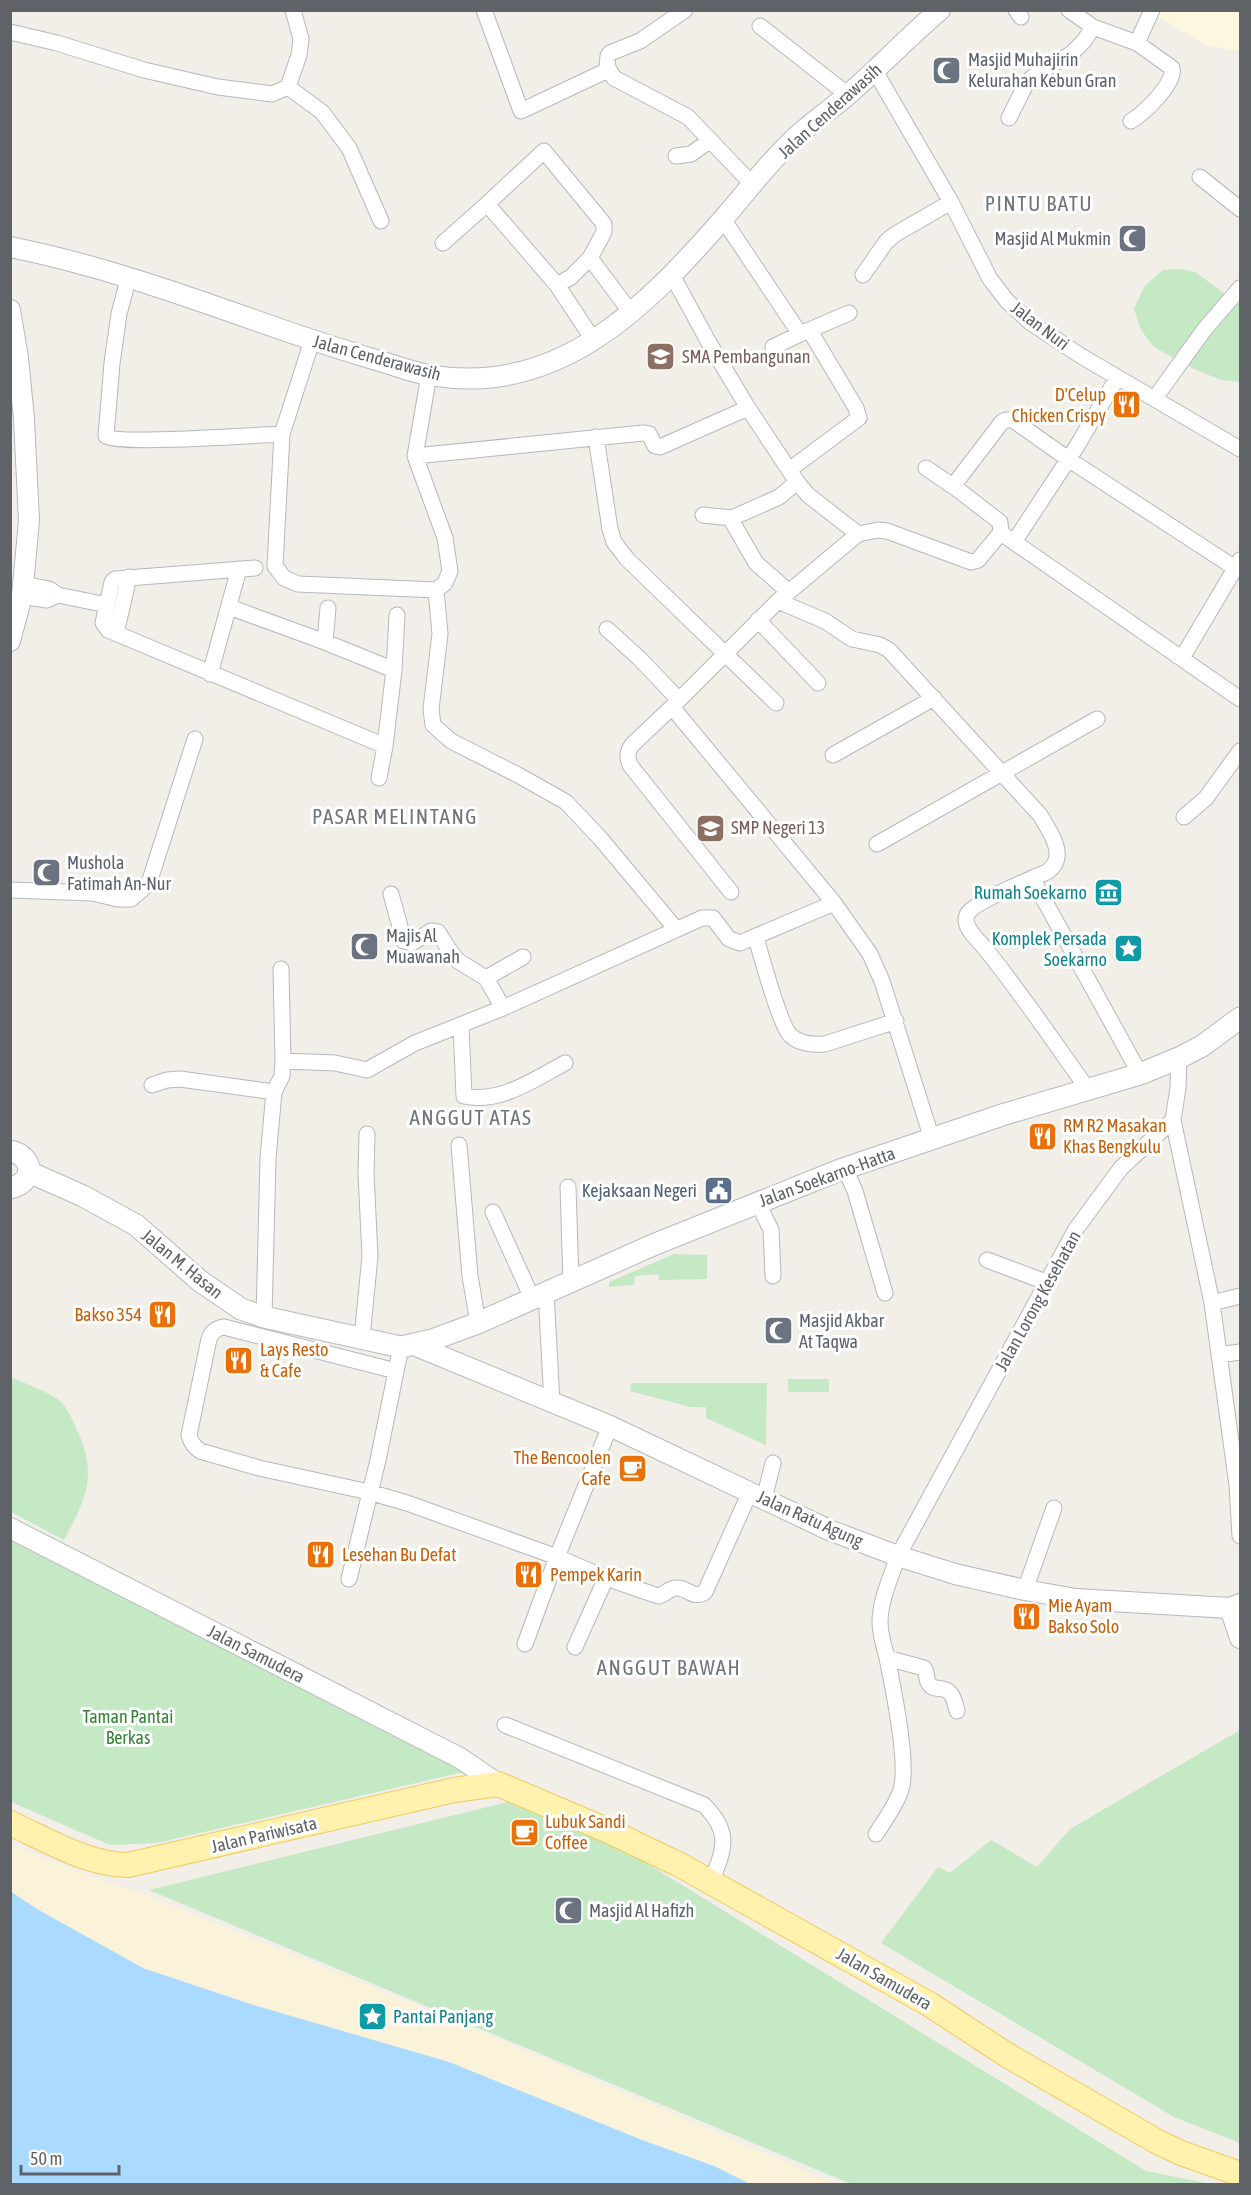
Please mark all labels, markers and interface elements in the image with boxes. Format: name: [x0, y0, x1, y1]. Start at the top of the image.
place label: Masjid Muhajirin Kelurahan Kebun Gran: [968, 49, 1116, 91]
mosque icon: Masjid Muhajirin Kelurahan Kebun Gran: [931, 54, 963, 86]
street label: Jalan Cenderawasih: [774, 59, 886, 162]
district label: PINTU BATU: [985, 191, 1093, 215]
mosque icon: Masjid Al Mukmin: [1116, 223, 1148, 255]
place label: Masjid Al Mukmin: [994, 228, 1111, 249]
street label: Jalan Nuri: [1007, 297, 1073, 354]
street label: Jalan Cenderawasih: [311, 330, 443, 385]
school or university icon: SMA Pembangunan: [645, 341, 677, 373]
place label: SMA Pembangunan: [682, 346, 811, 367]
place label: D'Celup Chicken Crispy: [1012, 384, 1106, 426]
restaurant icon: D'Celup Chicken Crispy: [1111, 389, 1143, 421]
district label: PASAR MELINTANG: [312, 804, 478, 828]
school or university icon: SMP Negeri 13: [694, 812, 726, 844]
place label: SMP Negeri 13: [731, 817, 825, 838]
place label: Mushola Fatimah An-Nur: [67, 852, 171, 894]
mosque icon: Mushola Fatimah An-Nur: [30, 857, 62, 889]
museum icon: Rumah Soekarno: [1092, 877, 1124, 909]
place label: Rumah Soekarno: [974, 882, 1087, 903]
place label: Majis Al Muawanah: [386, 925, 460, 967]
place label: Komplek Persada Soekarno: [992, 928, 1107, 970]
mosque icon: Majis Al Muawanah: [349, 930, 381, 962]
place icon: Komplek Persada Soekarno: [1112, 933, 1144, 965]
district label: ANGGUT ATAS: [410, 1105, 532, 1129]
place label: RM R2 Masakan Khas Bengkulu: [1063, 1115, 1167, 1157]
restaurant icon: RM R2 Masakan Khas Bengkulu: [1026, 1120, 1058, 1152]
street label: Jalan Soekarno-Hatta: [756, 1142, 898, 1211]
public building icon: Kejaksaan Negeri: [702, 1175, 734, 1207]
place label: Kejaksaan Negeri: [582, 1180, 697, 1201]
street label: Jalan M. Hasan: [137, 1224, 227, 1303]
street label: Jalan Lorong Kesehatan: [990, 1227, 1085, 1375]
restaurant icon: Bakso 354: [147, 1299, 179, 1331]
place label: Bakso 354: [75, 1304, 142, 1325]
place label: Masjid Akbar At Taqwa: [799, 1310, 885, 1352]
mosque icon: Masjid Akbar At Taqwa: [762, 1315, 794, 1347]
place label: Lays Resto & Cafe: [260, 1339, 329, 1381]
restaurant icon: Lays Resto & Cafe: [223, 1344, 255, 1376]
place label: The Bencoolen Cafe: [514, 1447, 611, 1489]
cafe icon: The Bencoolen Cafe: [616, 1452, 648, 1484]
street label: Jalan Ratu Agung: [754, 1486, 867, 1551]
restaurant icon: Lesehan Bu Defat: [305, 1539, 337, 1571]
place label: Lesehan Bu Defat: [342, 1544, 456, 1565]
restaurant icon: Pempek Karin: [513, 1559, 545, 1591]
place label: Pempek Karin: [550, 1564, 642, 1585]
place label: Mie Ayam Bakso Solo: [1048, 1595, 1119, 1637]
restaurant icon: Mie Ayam Bakso Solo: [1011, 1600, 1043, 1632]
street label: Jalan Samudera: [204, 1620, 308, 1687]
district label: ANGGUT BAWAH: [597, 1655, 741, 1679]
park label: Taman Pantai Berkas: [83, 1706, 173, 1748]
place label: Lubuk Sandi Coffee: [545, 1811, 626, 1853]
street label: Jalan Pariwisata: [209, 1812, 319, 1857]
cafe icon: Lubuk Sandi Coffee: [508, 1816, 540, 1848]
mosque icon: Masjid Al Hafizh: [552, 1895, 584, 1927]
place label: Masjid Al Hafizh: [589, 1900, 694, 1921]
street label: Jalan Samudera: [833, 1943, 935, 2014]
place icon: Pantai Panjang: [356, 2001, 388, 2033]
place label: Pantai Panjang: [393, 2006, 494, 2027]
scale bar: [21, 2138, 118, 2176]
text: 50 m: [30, 2148, 62, 2169]

